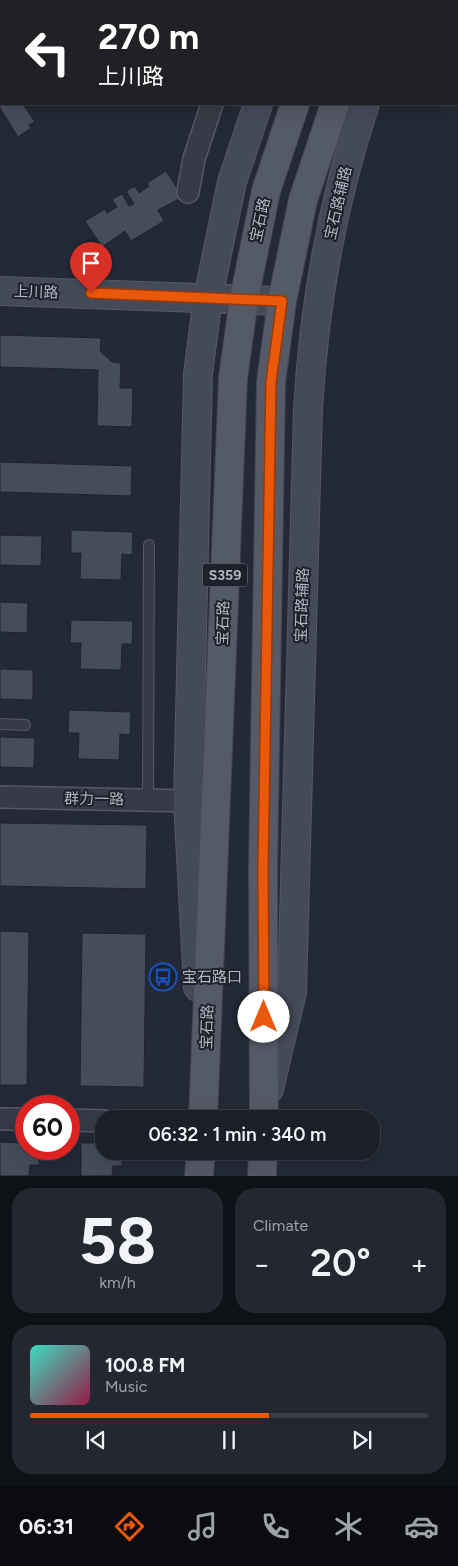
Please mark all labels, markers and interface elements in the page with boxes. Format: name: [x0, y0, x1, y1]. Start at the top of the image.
text: 270 m: [98, 16, 199, 58]
icon: left: [15, 20, 80, 85]
text: 上川路: [98, 63, 164, 90]
street label: 宝石路辅路: [321, 164, 355, 242]
street label: 宝石路: [247, 196, 273, 244]
pin: [70, 242, 112, 293]
icon: arrive: [77, 249, 105, 277]
street label: 上川路: [13, 282, 59, 302]
road number: S359: [202, 564, 248, 586]
street label: 宝石路辅路: [292, 567, 312, 643]
street label: 宝石路: [213, 600, 233, 646]
street label: 群力一路: [64, 789, 124, 809]
bus stop icon: 宝石路口: [148, 962, 178, 992]
place label: 宝石路口: [182, 968, 242, 986]
position arrow: [237, 990, 289, 1042]
street label: 宝石路: [197, 1004, 217, 1050]
speed limit sign: 60: [15, 1095, 80, 1160]
text: 06:32 · 1 min · 340 m: [148, 1123, 327, 1146]
text: 58: [79, 1201, 156, 1279]
text: Climate: [253, 1216, 308, 1235]
text: 20°: [310, 1240, 371, 1286]
text: −: [253, 1247, 270, 1281]
text: +: [411, 1247, 428, 1281]
text: km/h: [99, 1273, 136, 1292]
text: 100.8 FM: [105, 1354, 185, 1377]
text: Music: [105, 1377, 147, 1396]
icon: previous: [82, 1426, 110, 1454]
icon: pause: [215, 1426, 243, 1454]
icon: next: [348, 1426, 376, 1454]
icon: directions: [112, 1509, 147, 1544]
icon: music: [185, 1509, 220, 1544]
icon: phone: [258, 1509, 293, 1544]
icon: climate: [331, 1509, 366, 1544]
icon: car: [404, 1509, 439, 1544]
text: 06:31: [19, 1513, 74, 1540]

